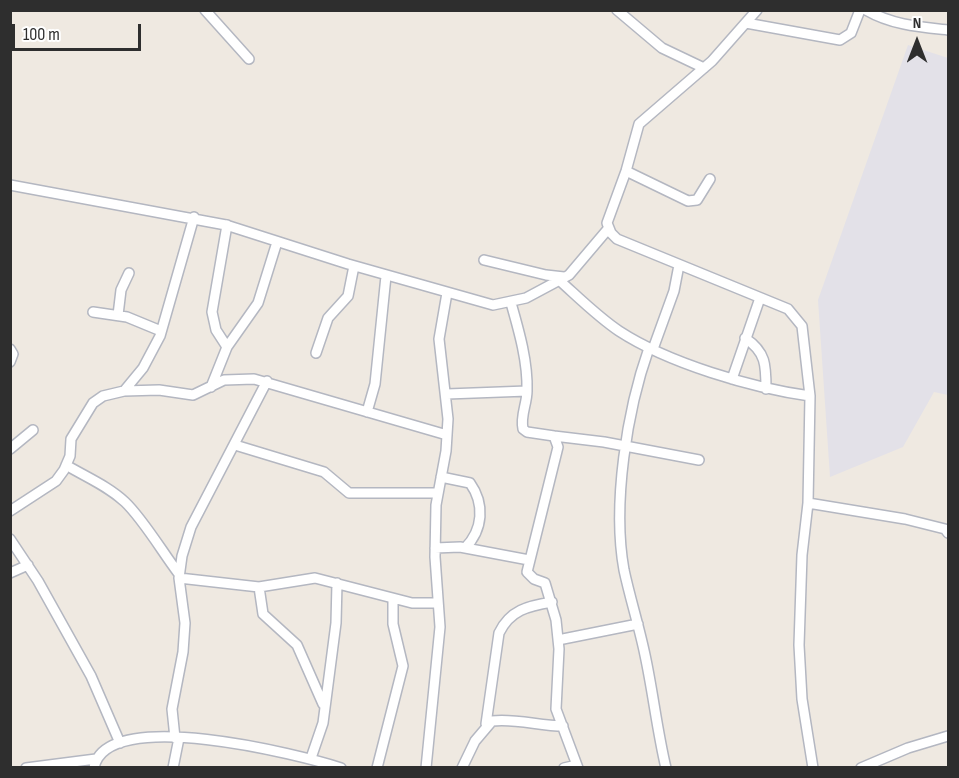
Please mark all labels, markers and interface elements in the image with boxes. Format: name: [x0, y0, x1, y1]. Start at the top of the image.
scale bar: [15, 12, 144, 50]
north arrow: [887, 12, 947, 72]
text: N: [913, 14, 921, 33]
text: 100 m: [23, 24, 60, 45]

